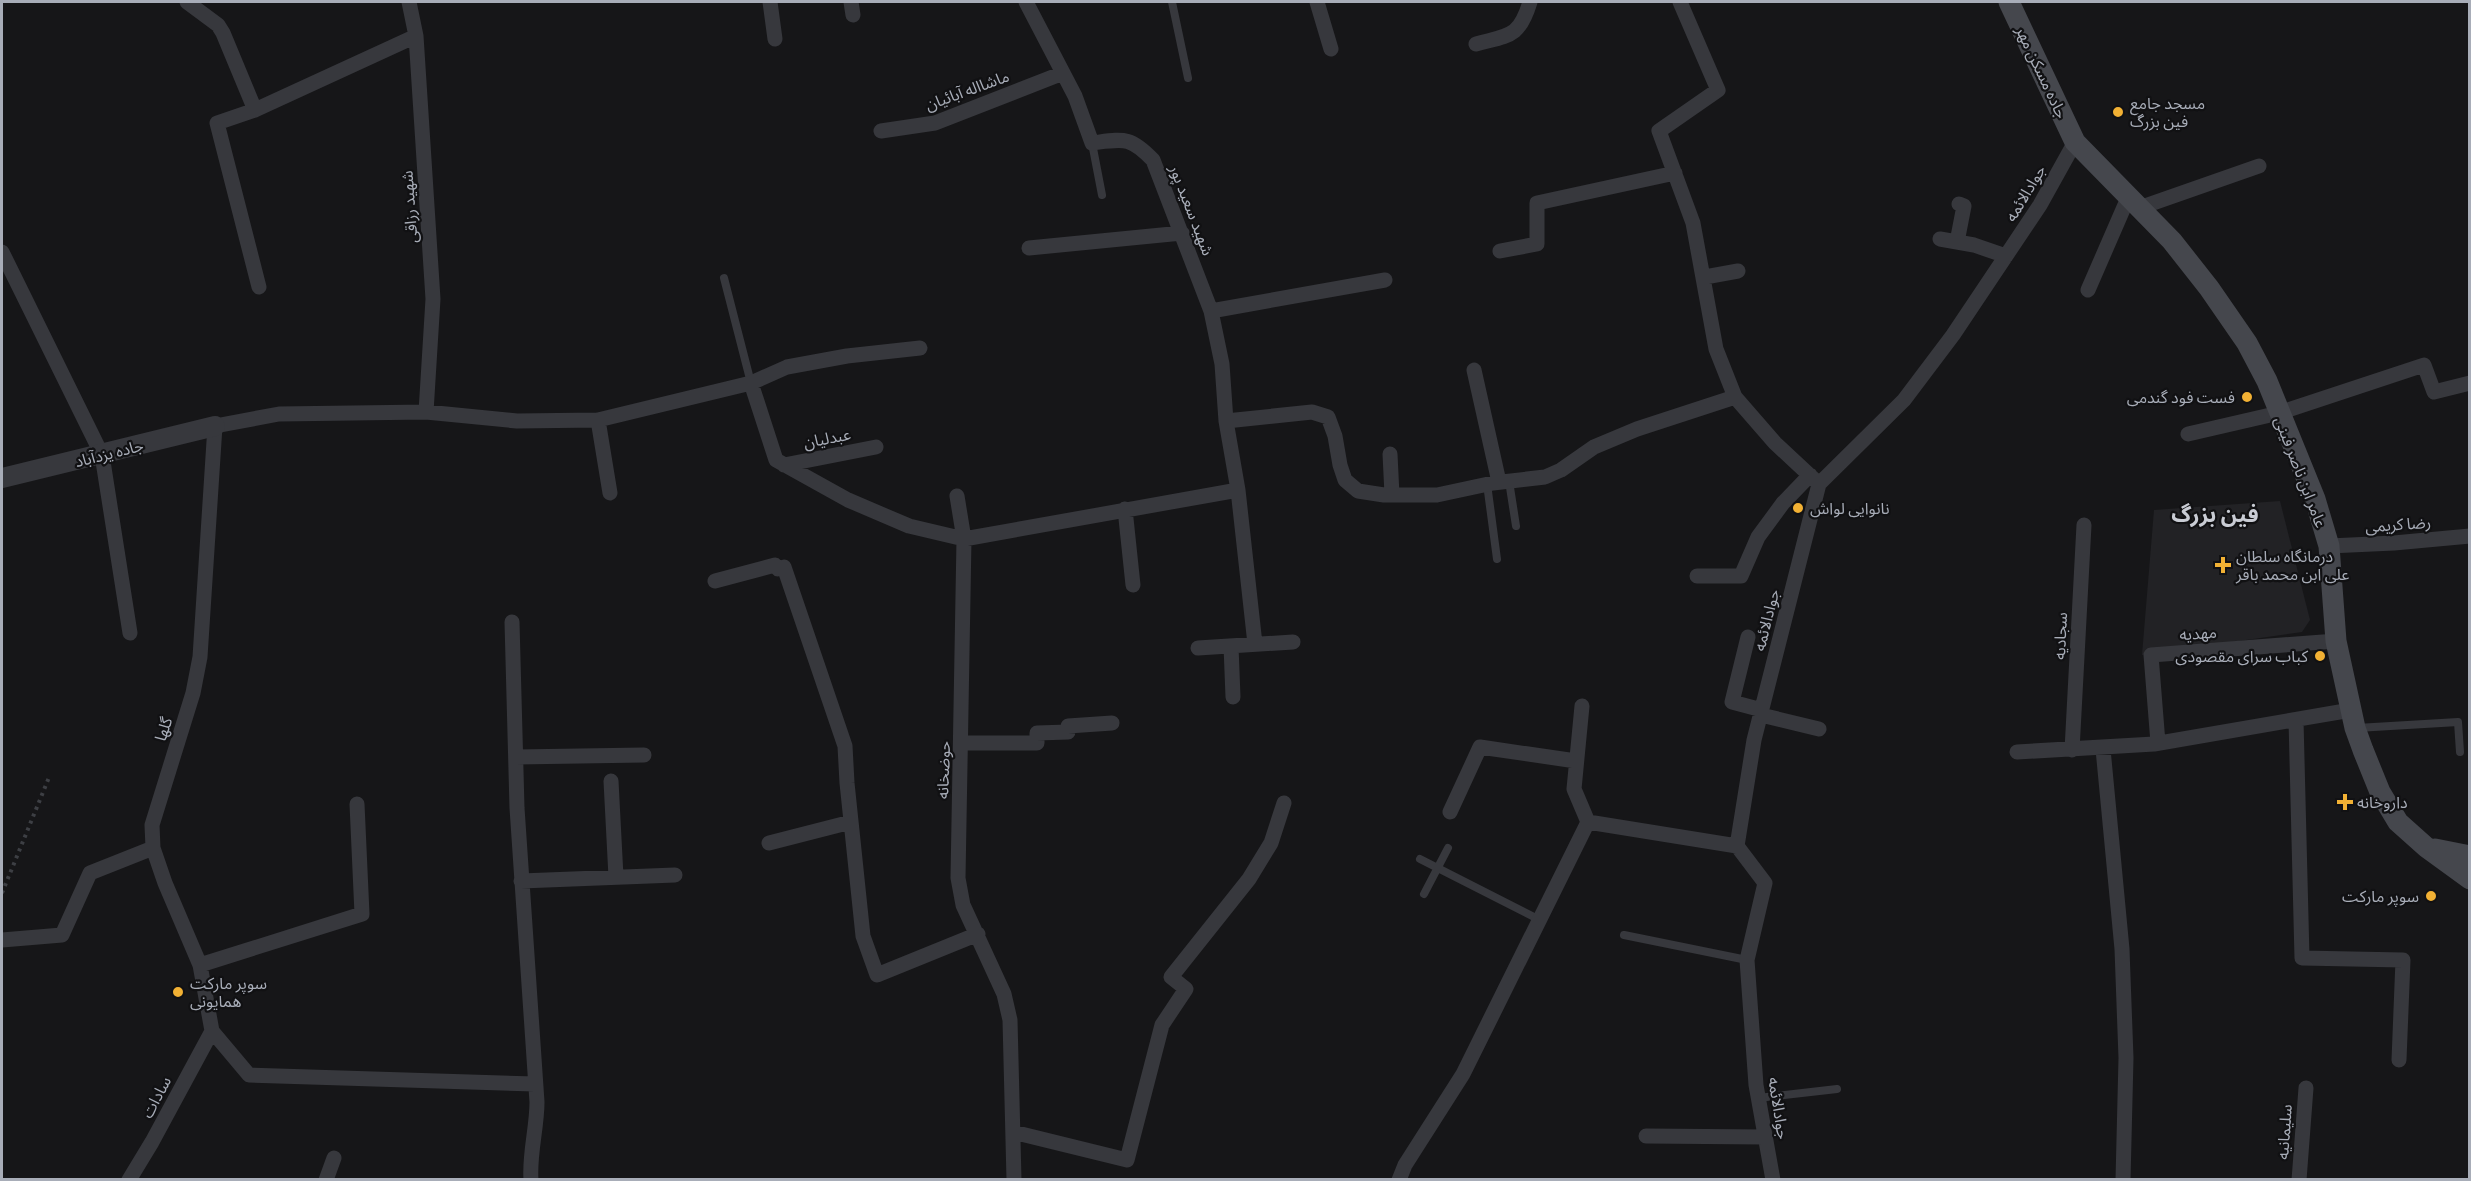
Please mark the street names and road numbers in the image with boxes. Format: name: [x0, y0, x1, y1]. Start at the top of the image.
street label: جاده مسکن مهر: [2011, 22, 2072, 121]
street label: ماشااله آبائیان: [922, 66, 1012, 114]
street label: شهید سعید پور: [1164, 161, 1218, 259]
street label: جوادالائمه: [2000, 161, 2050, 225]
street label: شهید رزاقی: [396, 170, 422, 244]
street label: عامر ابن ناصر فینی: [2271, 414, 2331, 530]
street label: عبدلیان: [802, 424, 852, 452]
street label: جاده یزدآباد: [73, 435, 145, 471]
street label: رضا کریمی: [2364, 512, 2432, 536]
street label: جوادالائمه: [1749, 587, 1783, 653]
street label: سجادیه: [2049, 612, 2071, 660]
street label: مهدیه: [2179, 622, 2217, 644]
street label: گلها: [150, 714, 176, 744]
street label: حوضخانه: [932, 740, 954, 800]
street label: سادات: [137, 1073, 175, 1121]
street label: جوادالائمه: [1764, 1075, 1794, 1141]
street label: سلیمانیه: [2272, 1104, 2296, 1160]

